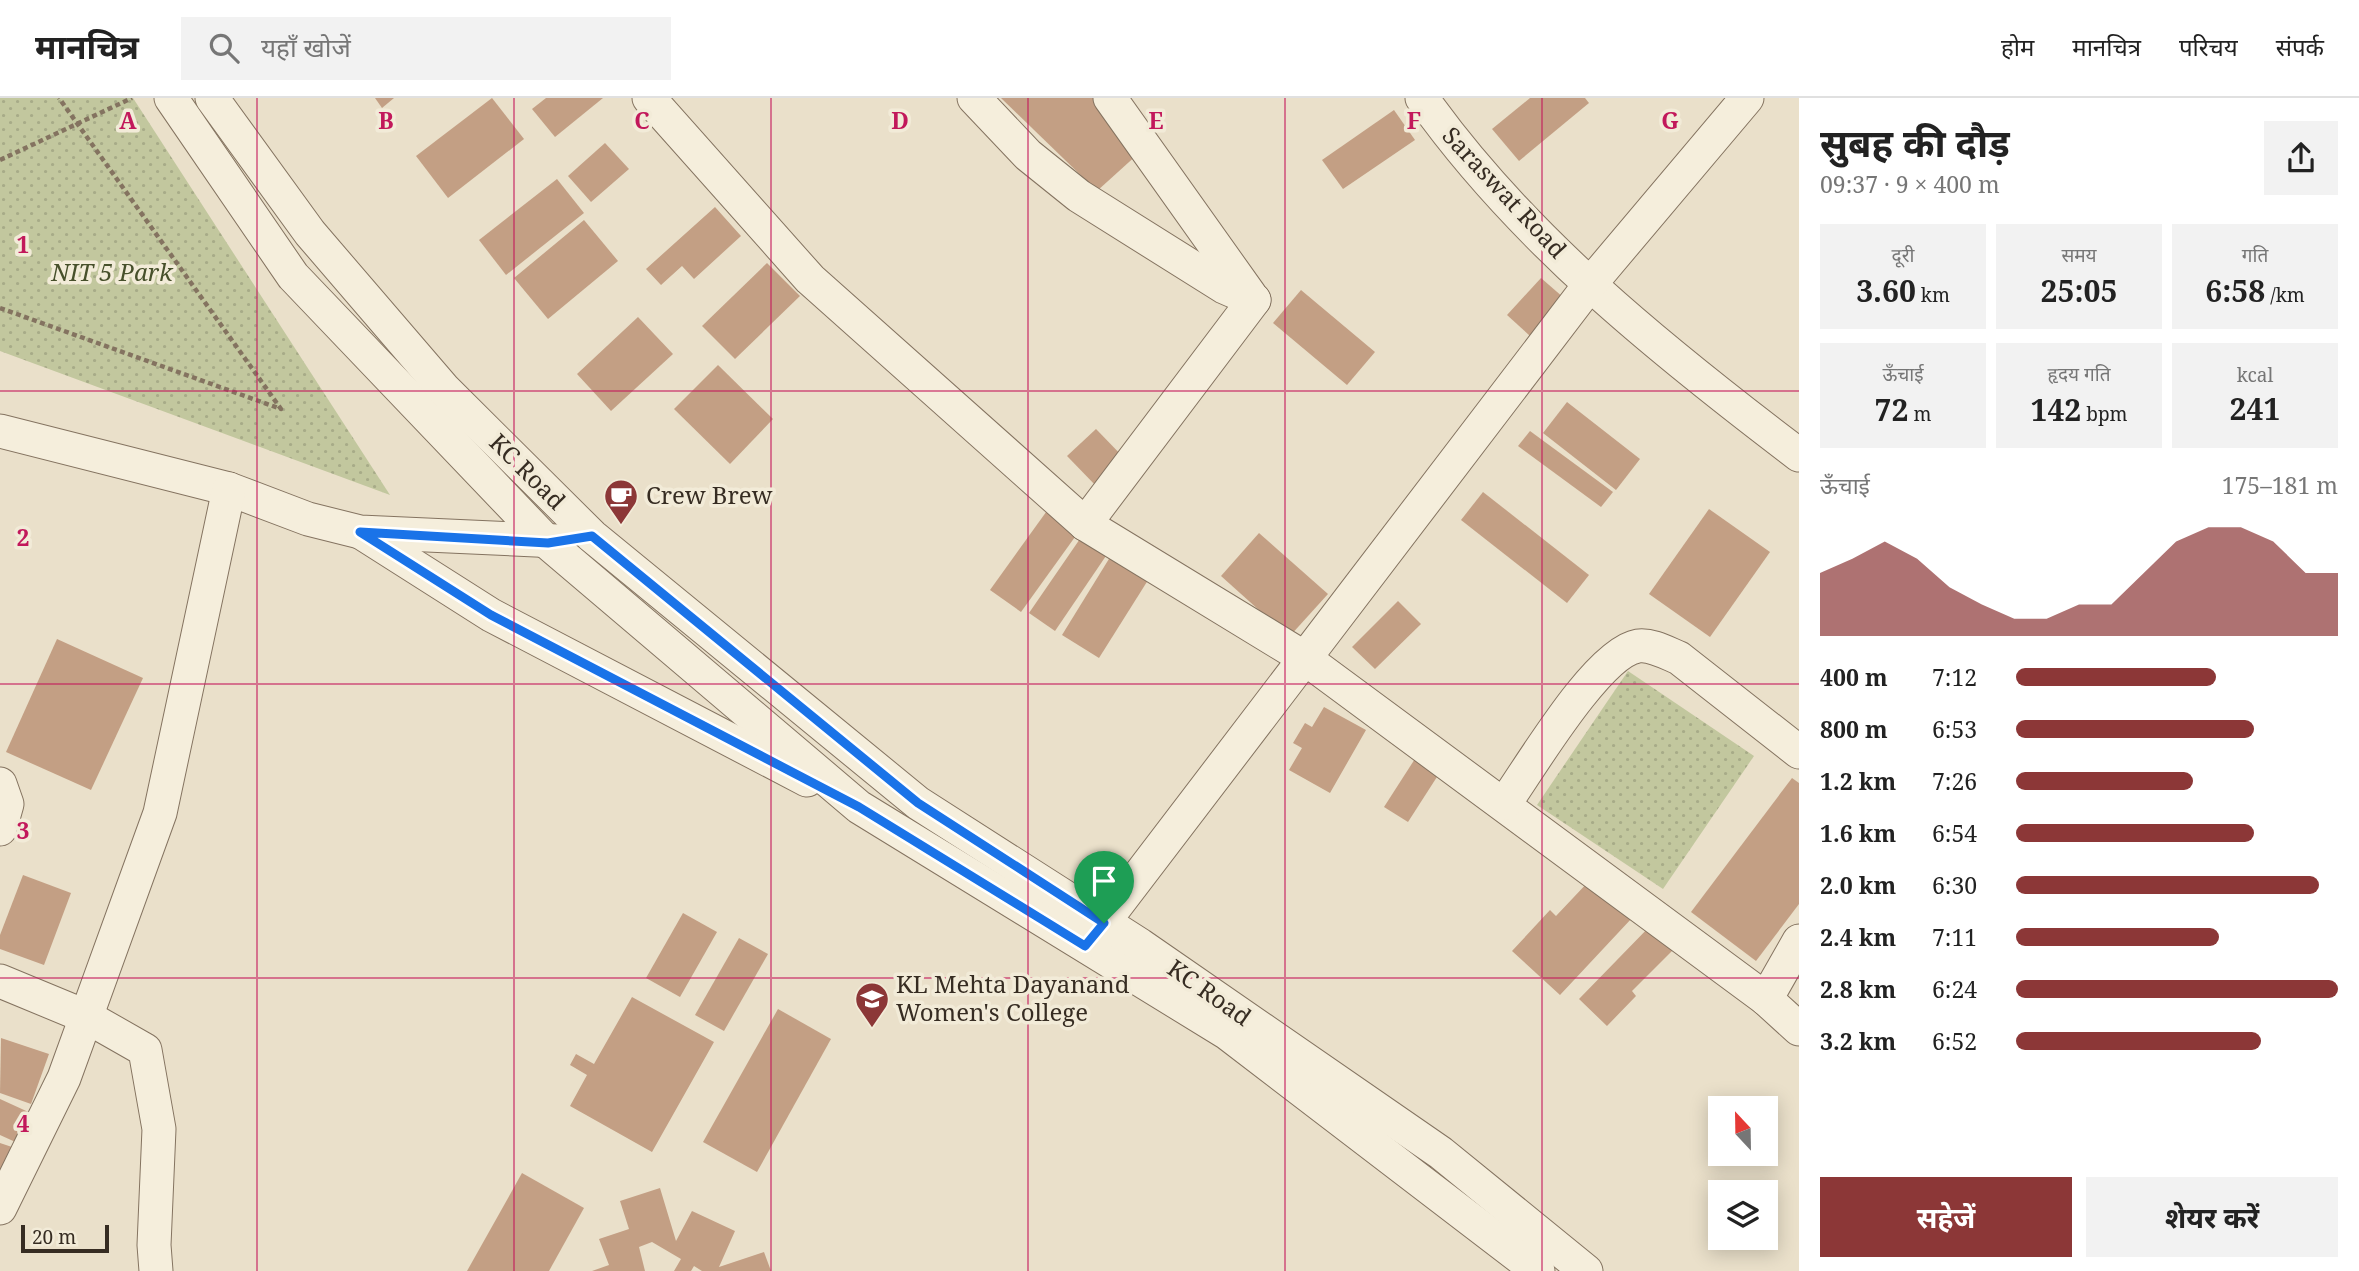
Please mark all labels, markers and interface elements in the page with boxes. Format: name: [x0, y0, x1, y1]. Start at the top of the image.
search box: [181, 17, 671, 80]
text: मानचित्र: [35, 24, 139, 69]
icon: search: [205, 29, 243, 67]
text: यहाँ खोजें: [261, 29, 351, 65]
text: होम: [2001, 30, 2034, 63]
text: मानचित्र: [2072, 30, 2141, 63]
text: परिचय: [2179, 30, 2238, 63]
text: संपर्क: [2276, 30, 2324, 63]
text: A: [119, 104, 137, 136]
text: B: [378, 104, 394, 136]
text: C: [634, 104, 650, 136]
text: D: [891, 104, 909, 136]
text: E: [1148, 104, 1164, 136]
text: F: [1407, 104, 1421, 136]
text: G: [1661, 104, 1679, 136]
text: सुबह की दौड़: [1820, 116, 2010, 168]
street label: Saraswat Road: [1436, 119, 1575, 265]
button: share: [2264, 121, 2338, 195]
text: 09:37 · 9 × 400 m: [1820, 168, 2000, 200]
text: 1: [17, 228, 30, 260]
text: दूरी: [1892, 242, 1914, 268]
text: समय: [2061, 242, 2097, 268]
text: गति: [2242, 242, 2268, 268]
park label: NIT 5 Park: [50, 255, 174, 288]
text: 3.60: [1856, 270, 1916, 311]
text: 25:05: [2041, 270, 2117, 311]
text: 6:58: [2205, 270, 2265, 311]
text: km: [1916, 282, 1950, 308]
text: /km: [2265, 282, 2305, 308]
text: ऊँचाई: [1882, 361, 1924, 387]
text: हृदय गति: [2048, 361, 2110, 387]
text: kcal: [2237, 362, 2273, 388]
text: 241: [2230, 388, 2280, 429]
text: 72: [1875, 389, 1909, 430]
text: 142: [2030, 389, 2081, 430]
text: m: [1909, 401, 1931, 427]
text: bpm: [2081, 401, 2128, 427]
street label: KC Road: [483, 426, 574, 516]
text: ऊँचाई: [1820, 469, 1870, 501]
text: 175–181 m: [2222, 469, 2338, 501]
cafe icon: Crew Brew: [602, 477, 640, 526]
place label: Crew Brew: [646, 478, 773, 511]
text: 2: [17, 521, 30, 553]
text: 400 m: [1820, 661, 1888, 693]
text: 7:12: [1932, 661, 1977, 693]
text: 800 m: [1820, 713, 1888, 745]
text: 6:53: [1932, 713, 1977, 745]
text: 1.2 km: [1820, 765, 1896, 797]
text: 7:26: [1932, 765, 1977, 797]
text: 3: [17, 814, 30, 846]
text: 1.6 km: [1820, 817, 1896, 849]
text: 6:54: [1932, 817, 1977, 849]
pin: [1074, 851, 1134, 923]
icon: arrive: [1085, 862, 1123, 900]
text: 2.0 km: [1820, 869, 1896, 901]
text: 6:30: [1932, 869, 1977, 901]
text: 2.4 km: [1820, 921, 1896, 953]
text: 7:11: [1932, 921, 1977, 953]
street label: KC Road: [1161, 951, 1259, 1033]
place label: KL Mehta Dayanand Women's College: [896, 967, 1130, 1028]
text: 2.8 km: [1820, 973, 1896, 1005]
text: 6:24: [1932, 973, 1977, 1005]
school or university icon: KL Mehta Dayanand Women's College: [853, 980, 891, 1029]
text: 3.2 km: [1820, 1025, 1896, 1057]
text: 6:52: [1932, 1025, 1977, 1057]
north arrow: [1708, 1096, 1778, 1166]
map controls: [1708, 1096, 1778, 1250]
text: 4: [17, 1107, 30, 1139]
button: सहेजें: [1820, 1177, 2072, 1257]
button: शेयर करें: [2086, 1177, 2338, 1257]
button: layers: [1708, 1180, 1778, 1250]
scale bar: [21, 1222, 108, 1254]
text: 20 m: [32, 1224, 76, 1250]

